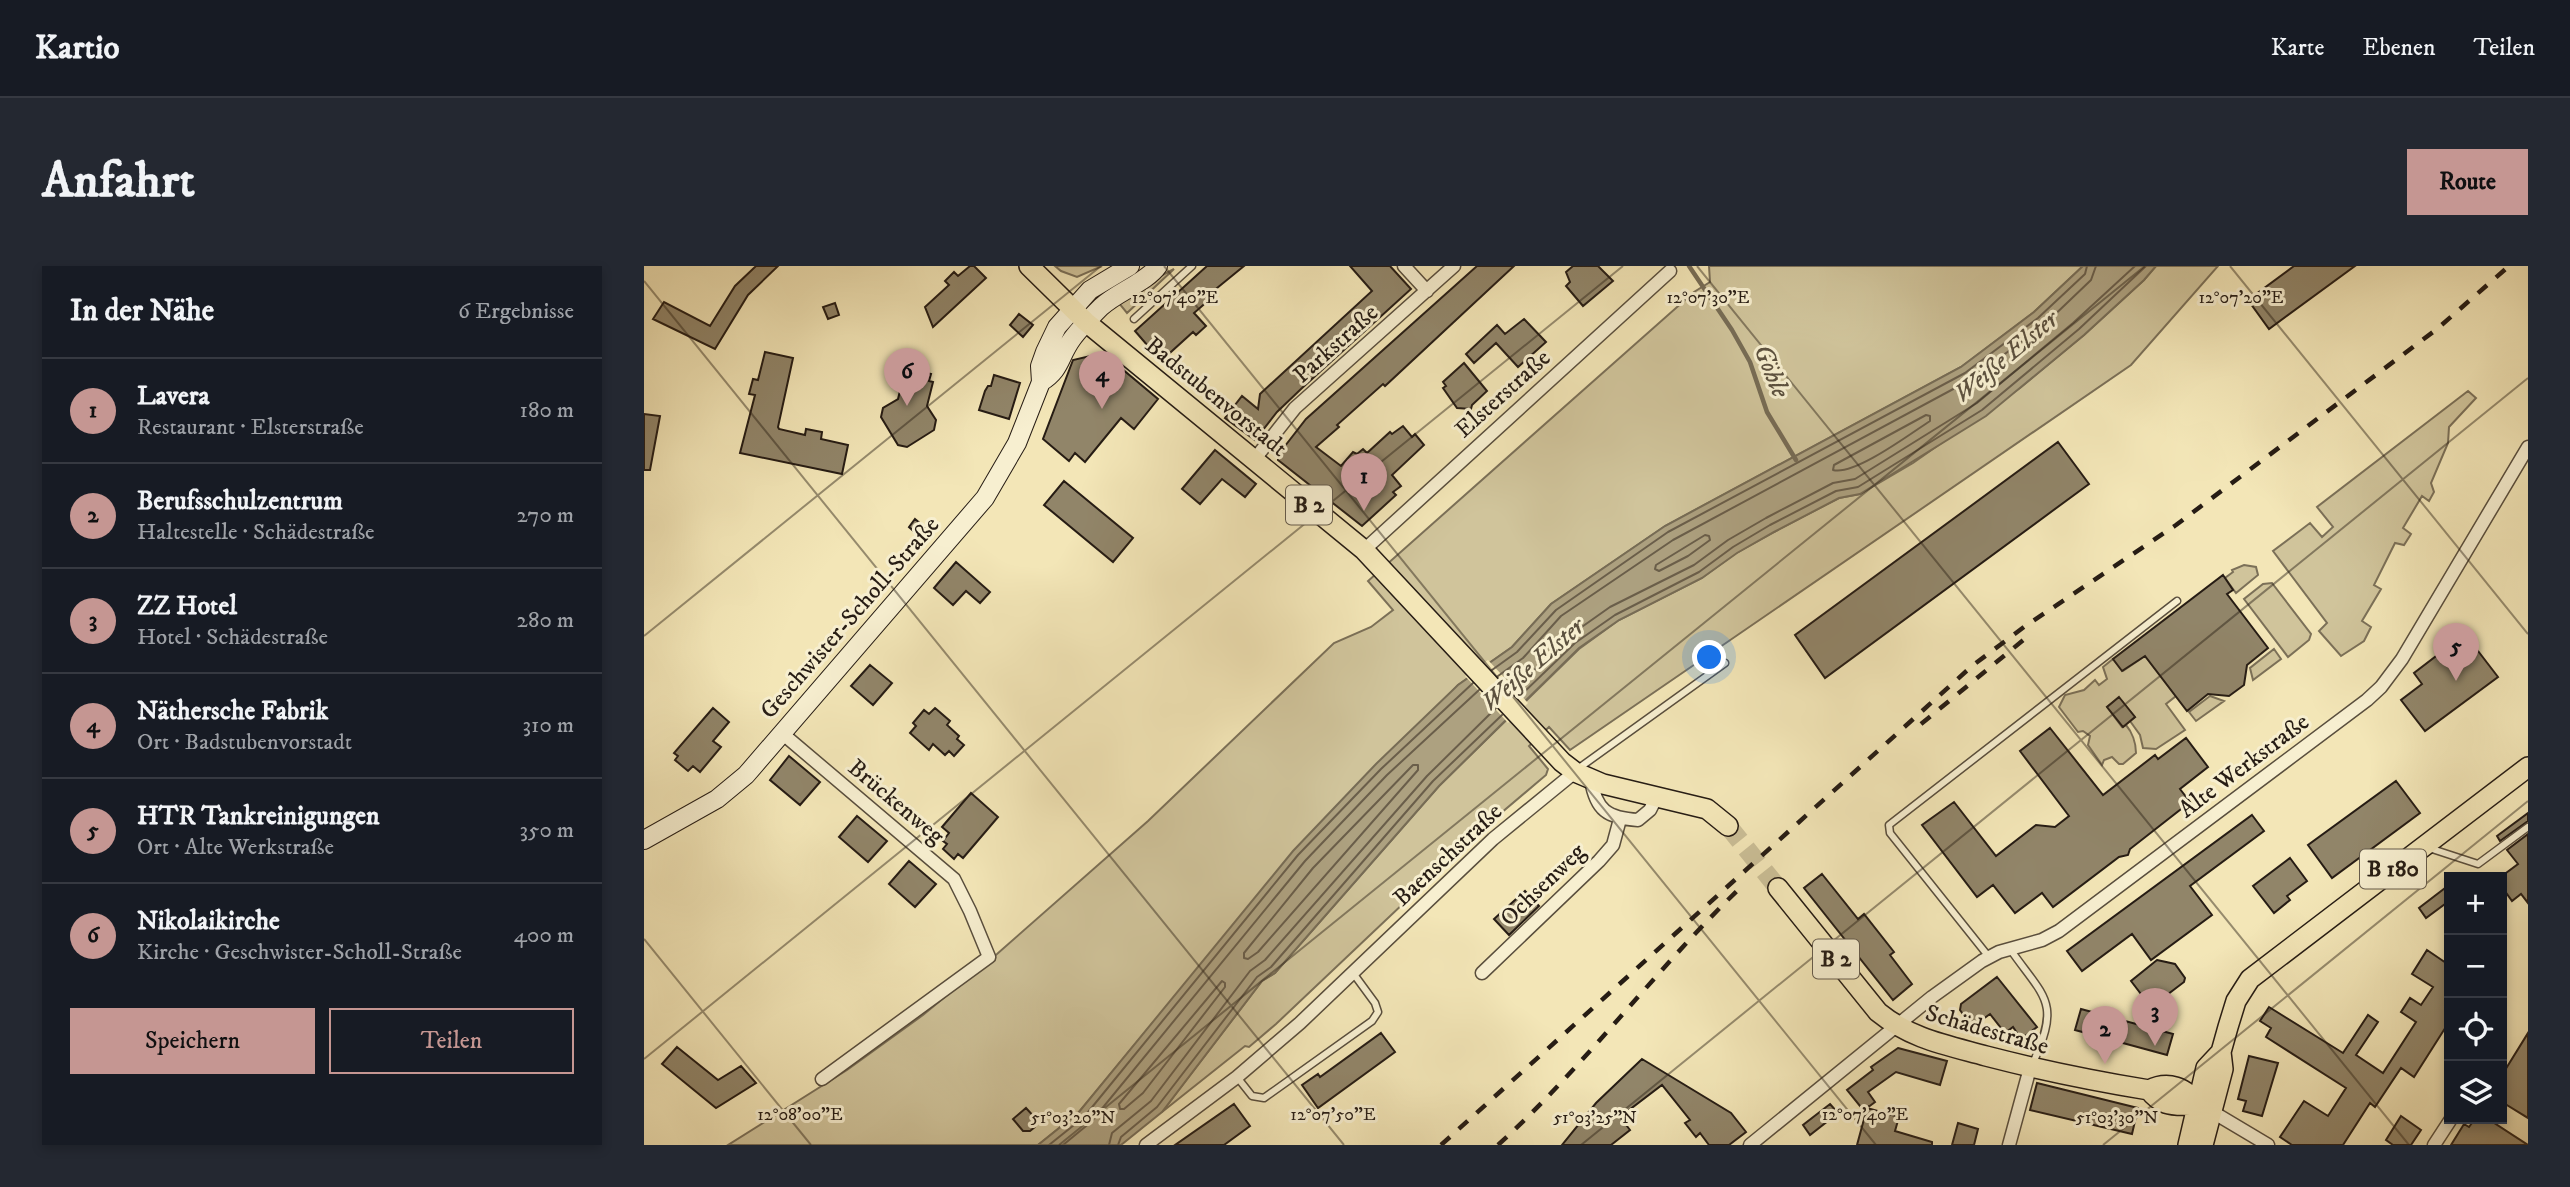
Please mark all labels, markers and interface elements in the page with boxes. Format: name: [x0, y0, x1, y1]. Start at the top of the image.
text: Kartio: [35, 28, 120, 69]
text: Karte: [2271, 33, 2324, 63]
text: Ebenen: [2362, 33, 2436, 63]
text: Teilen: [2474, 33, 2535, 63]
button: Route: [2407, 149, 2528, 215]
text: Anfahrt: [42, 151, 195, 213]
text: 12°07'40"E: [1132, 287, 1219, 309]
text: 12°07'30"E: [1666, 287, 1750, 309]
text: 12°07'20"E: [2198, 287, 2284, 309]
text: In der Nähe: [70, 293, 214, 330]
text: 6 Ergebnisse: [458, 297, 574, 326]
street label: Parkstraße: [1287, 298, 1385, 390]
water label: Weiße Elster: [1947, 302, 2067, 410]
street label: Badstubenvorstadt: [1139, 330, 1294, 464]
water label: Göhle: [1745, 339, 1797, 404]
street label: Elsterstraße: [1449, 343, 1557, 445]
pin: 6: [884, 348, 930, 406]
pin: 4: [1079, 351, 1125, 409]
text: Lavera: [137, 380, 210, 413]
text: 1: [89, 396, 97, 425]
text: 180 m: [519, 396, 574, 425]
text: Restaurant · Elsterstraße: [137, 413, 364, 442]
pin: 1: [1341, 453, 1387, 511]
text: Berufsschulzentrum: [137, 485, 343, 518]
road number: B 2: [1286, 486, 1332, 524]
text: 2: [87, 501, 99, 530]
text: 270 m: [517, 501, 574, 530]
street label: Geschwister-Scholl-Straße: [754, 511, 946, 725]
text: Haltestelle · Schädestraße: [137, 518, 375, 547]
text: ZZ Hotel: [137, 590, 237, 623]
text: 3: [89, 606, 97, 635]
text: 280 m: [517, 606, 574, 635]
water label: Weiße Elster: [1474, 610, 1593, 719]
text: Hotel · Schädestraße: [137, 623, 328, 652]
pin: 5: [2433, 623, 2479, 681]
your location: [1692, 640, 1726, 674]
text: Näthersche Fabrik: [137, 695, 328, 728]
street label: Alte Werkstraße: [2173, 707, 2315, 825]
text: 4: [86, 711, 100, 740]
text: 310 m: [522, 711, 574, 740]
text: Ort · Badstubenvorstadt: [137, 728, 352, 757]
street label: Brückenweg: [842, 753, 951, 851]
street label: Baenschstraße: [1387, 797, 1509, 913]
text: HTR Tankreinigungen: [137, 800, 380, 833]
text: 5: [87, 816, 99, 845]
text: 350 m: [519, 816, 574, 845]
text: Ort · Alte Werkstraße: [137, 833, 334, 862]
street label: Ochsenweg: [1494, 837, 1592, 933]
road number: B 180: [2360, 849, 2426, 888]
map controls: [2444, 872, 2507, 1124]
button: +: [2444, 872, 2507, 935]
text: Nikolaikirche: [137, 905, 280, 938]
text: 6: [87, 921, 99, 950]
text: 400 m: [514, 921, 574, 950]
button: −: [2444, 935, 2507, 998]
text: Kirche · Geschwister-Scholl-Straße: [137, 938, 462, 967]
road number: B 2: [1813, 940, 1859, 978]
pin: 3: [2132, 988, 2178, 1046]
street label: Schädestraße: [1922, 998, 2052, 1062]
button: locate: [2444, 998, 2507, 1061]
pin: 2: [2082, 1006, 2128, 1064]
button: Speichern: [70, 1008, 315, 1074]
button: Teilen: [329, 1008, 574, 1074]
button: layers: [2444, 1061, 2507, 1124]
text: 12°08'00"E: [757, 1104, 843, 1126]
text: 12°07'50"E: [1290, 1104, 1376, 1126]
text: 12°07'40"E: [1822, 1104, 1909, 1126]
text: 51°03'20"N: [1031, 1107, 1116, 1129]
text: 51°03'25"N: [1553, 1107, 1637, 1129]
text: 51°03'30"N: [2076, 1107, 2158, 1129]

